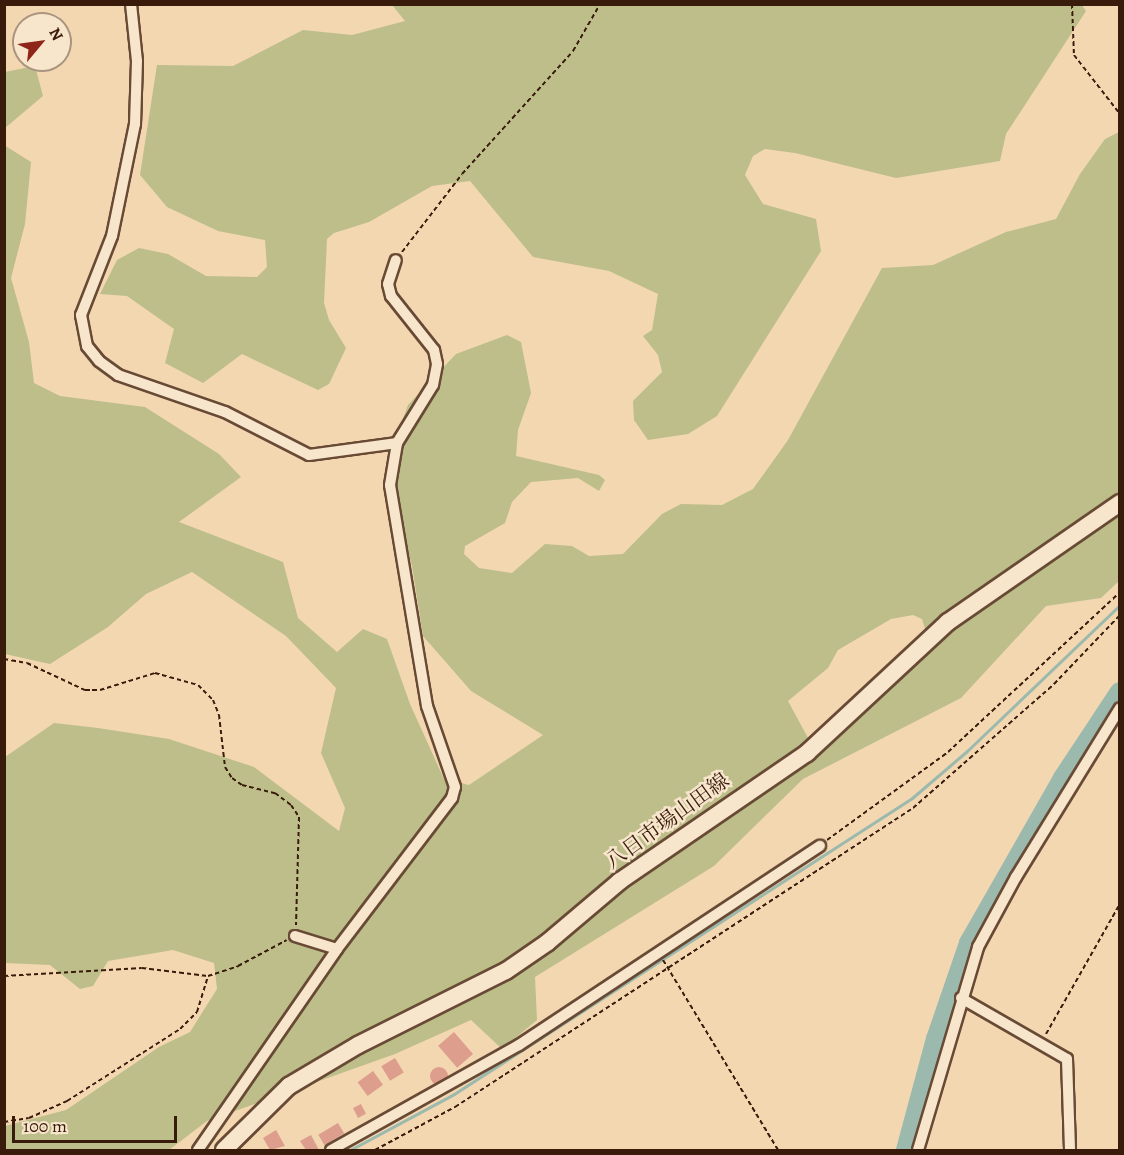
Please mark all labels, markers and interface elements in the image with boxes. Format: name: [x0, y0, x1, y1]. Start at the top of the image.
north arrow: [12, 12, 72, 72]
text: N: [44, 24, 68, 45]
street label: 八日市場山田線: [600, 768, 734, 874]
scale bar: [15, 1104, 180, 1142]
text: 100 m: [23, 1114, 67, 1138]

